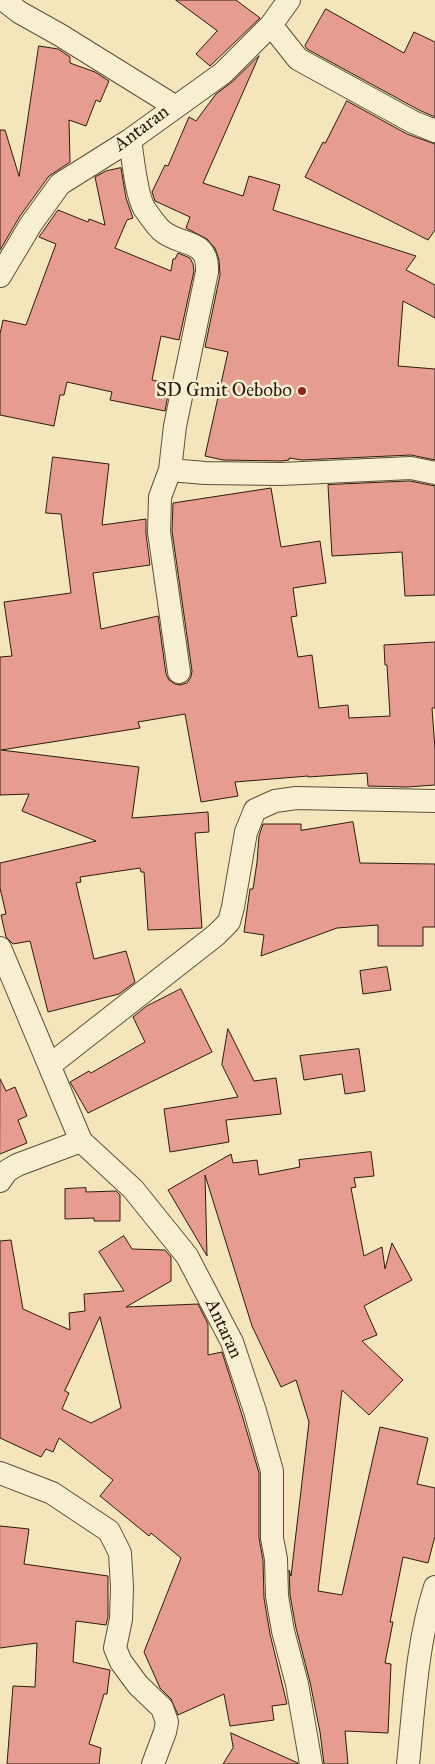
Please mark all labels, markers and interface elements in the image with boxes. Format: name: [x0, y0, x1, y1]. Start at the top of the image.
street label: Antaran: [110, 101, 174, 157]
place label: SD Gmit Oebobo: [156, 380, 292, 402]
marker: SD Gmit Oebobo: [296, 385, 308, 397]
street label: Antaran: [199, 1296, 247, 1362]

